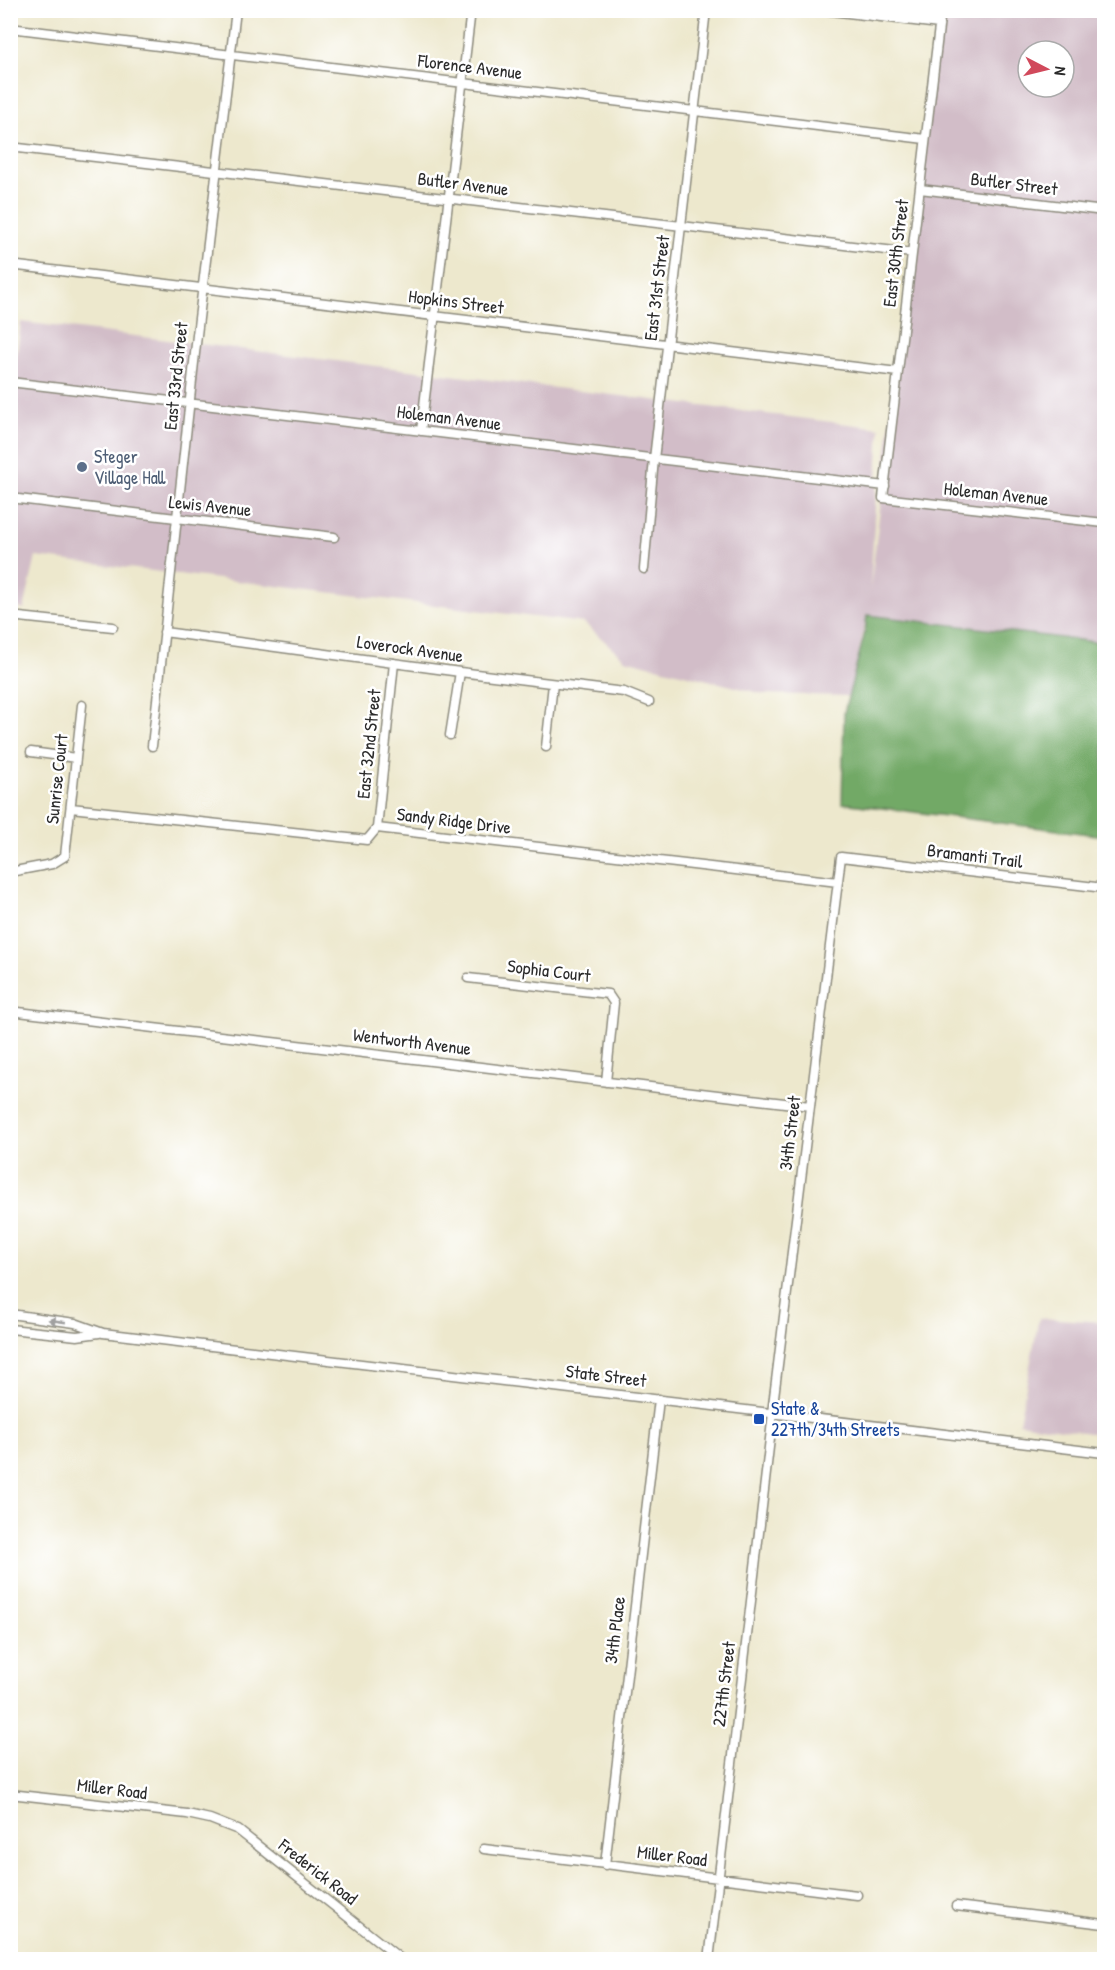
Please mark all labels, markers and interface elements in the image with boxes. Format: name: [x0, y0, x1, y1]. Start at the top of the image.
north arrow: [1016, 39, 1076, 99]
street label: Florence Avenue: [415, 48, 524, 85]
text: N: [1049, 65, 1072, 77]
street label: Butler Avenue: [416, 166, 510, 201]
street label: Butler Street: [969, 166, 1060, 201]
street label: East 30th Street: [877, 197, 915, 308]
street label: East 31st Street: [638, 233, 675, 342]
street label: Hopkins Street: [407, 283, 506, 320]
street label: East 33rd Street: [157, 320, 194, 431]
street label: Holeman Avenue: [395, 399, 503, 436]
place label: Steger Village Hall: [94, 444, 166, 490]
marker: Steger Village Hall: [75, 460, 89, 474]
street label: Holeman Avenue: [943, 476, 1050, 511]
street label: Lewis Avenue: [167, 489, 253, 522]
street label: Loverock Avenue: [355, 629, 465, 668]
street label: East 32nd Street: [350, 687, 387, 800]
street label: Sunrise Court: [39, 732, 74, 825]
street label: Sandy Ridge Drive: [396, 801, 512, 840]
street label: Bramanti Trail: [926, 837, 1025, 874]
street label: Sophia Court: [506, 953, 593, 988]
street label: Wentworth Avenue: [352, 1022, 472, 1061]
street label: 34th Street: [773, 1094, 807, 1171]
one-way arrow: [48, 1316, 67, 1326]
street label: State Street: [564, 1358, 649, 1393]
place label: State & 227th/34th Streets: [771, 1396, 900, 1442]
marker: State & 227th/34th Streets: [752, 1412, 766, 1426]
street label: 34th Place: [598, 1595, 631, 1665]
street label: 227th Street: [706, 1639, 741, 1728]
street label: Miller Road: [76, 1772, 148, 1805]
street label: Frederick Road: [273, 1832, 363, 1910]
street label: Miller Road: [636, 1839, 708, 1872]

